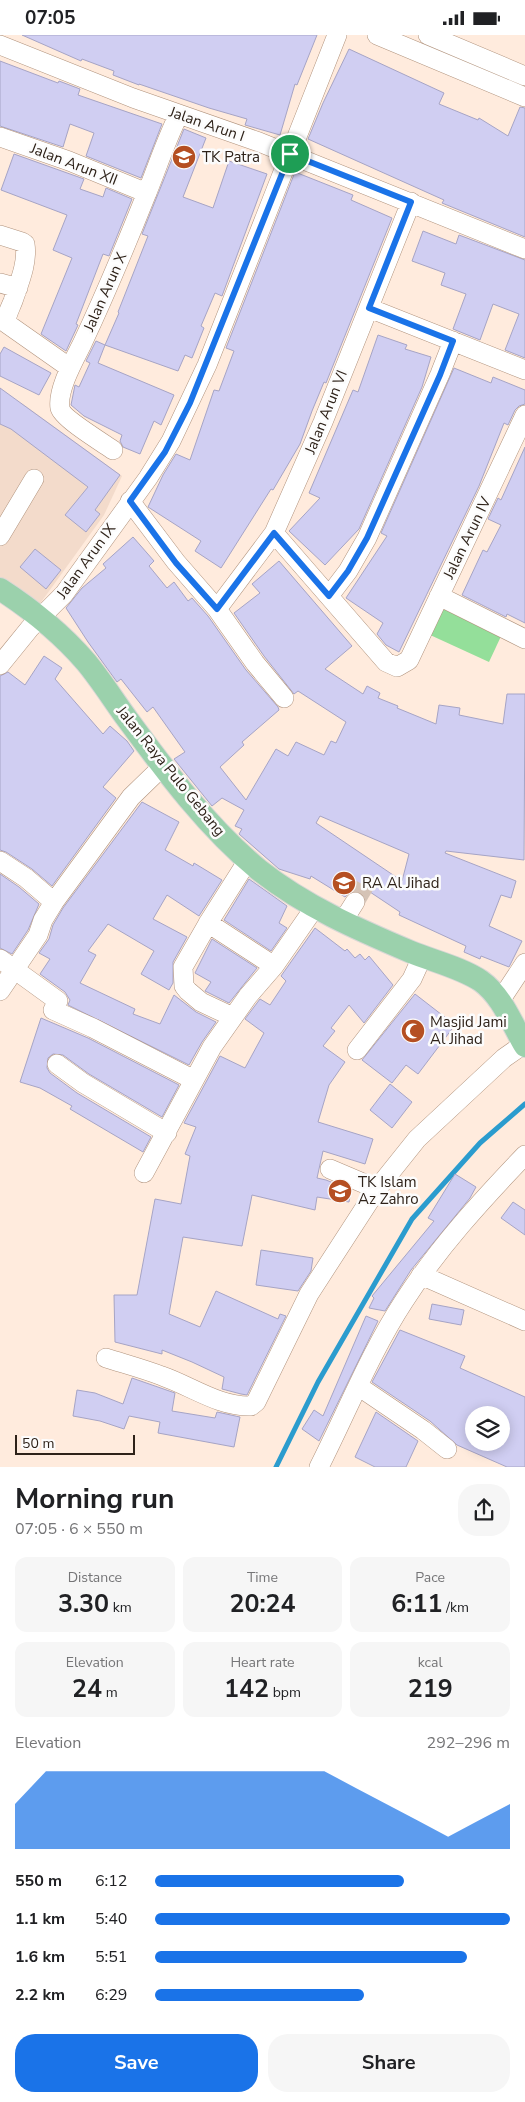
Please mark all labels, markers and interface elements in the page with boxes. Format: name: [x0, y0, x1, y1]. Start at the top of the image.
text: 07:05: [25, 5, 75, 31]
street label: Jalan Arun I: [166, 101, 247, 146]
pin: [269, 133, 311, 175]
street label: Jalan Arun XII: [26, 138, 121, 190]
icon: arrive: [276, 140, 304, 168]
school or university icon: TK Patra: [171, 144, 197, 170]
place label: TK Patra: [202, 147, 260, 167]
street label: Jalan Arun X: [78, 249, 131, 336]
street label: Jalan Arun VI: [300, 367, 352, 458]
street label: Jalan Arun IV: [438, 493, 496, 583]
street label: Jalan Arun IX: [51, 519, 120, 603]
street label: Jalan Raya Pulo Gebang: [112, 701, 230, 840]
school or university icon: RA Al Jihad: [331, 870, 357, 896]
place label: RA Al Jihad: [362, 873, 439, 893]
place label: Masjid Jami Al Jihad: [430, 1012, 507, 1049]
mosque icon: Masjid Jami Al Jihad: [400, 1018, 426, 1044]
place label: TK Islam Az Zahro: [358, 1172, 419, 1209]
school or university icon: TK Islam Az Zahro: [327, 1178, 353, 1204]
map controls: [465, 1406, 510, 1451]
button: layers: [465, 1406, 510, 1451]
scale bar: [15, 1432, 135, 1455]
text: 50 m: [22, 1434, 54, 1453]
text: Morning run: [15, 1480, 174, 1518]
button: share: [458, 1484, 510, 1536]
text: 07:05 · 6 × 550 m: [15, 1518, 143, 1540]
text: Distance: [68, 1568, 122, 1587]
text: Time: [247, 1568, 278, 1587]
text: Pace: [415, 1568, 445, 1587]
text: 3.30: [58, 1587, 109, 1621]
text: 20:24: [229, 1587, 296, 1621]
text: 6:11: [391, 1587, 443, 1621]
text: km: [109, 1598, 132, 1617]
text: /km: [443, 1598, 469, 1617]
text: Elevation: [66, 1653, 124, 1672]
text: Heart rate: [230, 1653, 295, 1672]
text: kcal: [418, 1653, 443, 1672]
text: 24: [72, 1672, 102, 1706]
text: 142: [224, 1672, 269, 1706]
text: 219: [408, 1672, 453, 1706]
text: m: [102, 1683, 118, 1702]
text: bpm: [269, 1683, 301, 1702]
text: Elevation: [15, 1732, 81, 1754]
text: 292–296 m: [427, 1732, 510, 1754]
text: 550 m: [15, 1870, 62, 1892]
text: 6:12: [95, 1870, 127, 1892]
text: 1.1 km: [15, 1908, 65, 1930]
text: 5:40: [95, 1908, 127, 1930]
text: 1.6 km: [15, 1946, 65, 1968]
text: 5:51: [95, 1946, 127, 1968]
text: 2.2 km: [15, 1984, 65, 2006]
text: 6:29: [95, 1984, 127, 2006]
button: Save: [15, 2034, 258, 2092]
button: Share: [268, 2034, 510, 2092]

